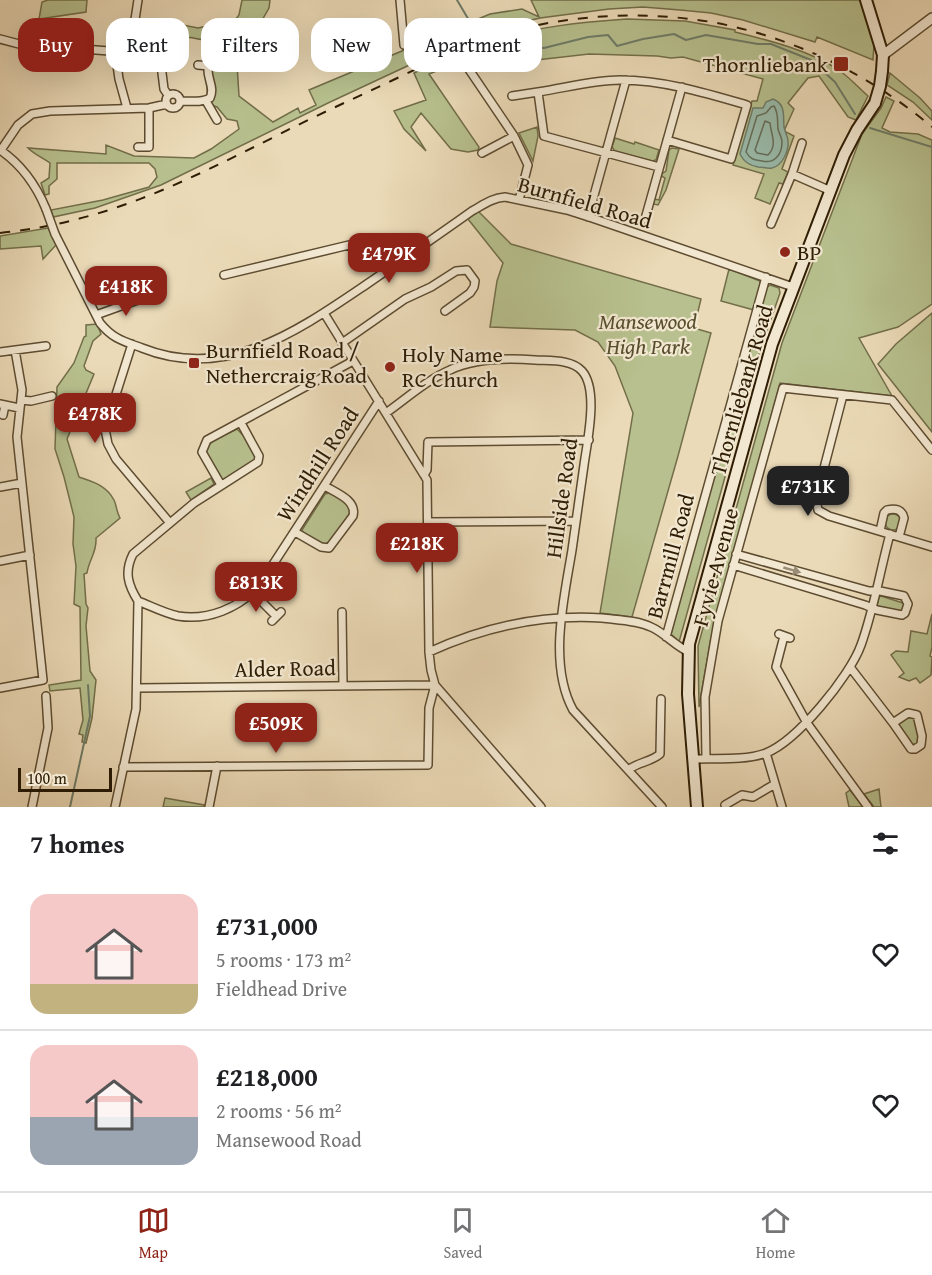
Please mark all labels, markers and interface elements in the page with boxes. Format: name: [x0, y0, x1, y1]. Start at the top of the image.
chip: Buy: [18, 18, 94, 72]
chip: Rent: [106, 18, 189, 72]
chip: Filters: [201, 18, 299, 72]
chip: New: [311, 18, 392, 72]
chip: Apartment: [404, 18, 542, 72]
place label: Thornliebank: [703, 48, 829, 80]
marker: Thornliebank: [832, 55, 850, 73]
street label: Burnfield Road: [514, 168, 656, 236]
pin: £479K: [347, 233, 431, 284]
place label: BP: [797, 236, 821, 268]
text: £479K: [362, 238, 416, 267]
marker: BP: [778, 245, 792, 259]
pin: £418K: [84, 266, 168, 317]
text: £418K: [99, 271, 153, 300]
street label: Thornliebank Road: [701, 301, 781, 479]
park label: Mansewood High Park: [599, 305, 698, 362]
place label: Burnfield Road / Nethercraig Road: [206, 334, 367, 391]
place label: Holy Name RC Church: [402, 338, 503, 395]
marker: Burnfield Road / Nethercraig Road: [187, 356, 201, 370]
marker: Holy Name RC Church: [383, 360, 397, 374]
pin: £478K: [53, 393, 137, 444]
text: £478K: [68, 398, 122, 427]
street label: Windhill Road: [268, 400, 366, 528]
street label: Hillside Road: [537, 436, 585, 560]
pin: £731K: [766, 466, 850, 517]
text: £731K: [781, 471, 835, 500]
street label: Barrmill Road: [638, 490, 702, 622]
street label: Fyvie Avenue: [684, 504, 746, 630]
pin: £218K: [375, 523, 459, 574]
text: £218K: [390, 528, 444, 557]
pin: £813K: [214, 562, 298, 613]
one-way arrow: [783, 566, 801, 575]
text: £813K: [229, 567, 283, 596]
street label: Alder Road: [234, 651, 336, 685]
pin: £509K: [234, 703, 318, 754]
text: £509K: [249, 708, 303, 737]
scale bar: [18, 765, 112, 792]
text: 100 m: [27, 766, 67, 790]
text: 7 homes: [30, 824, 125, 863]
icon: filters: [869, 827, 902, 860]
text: £731,000: [216, 906, 318, 945]
icon: home: [78, 918, 150, 990]
icon: heart: [869, 938, 902, 971]
text: 5 rooms · 173 m²: [216, 945, 351, 974]
text: Fieldhead Drive: [216, 974, 347, 1003]
text: £218,000: [216, 1057, 318, 1096]
icon: home: [78, 1069, 150, 1141]
icon: heart: [869, 1089, 902, 1122]
text: 2 rooms · 56 m²: [216, 1096, 342, 1125]
text: Mansewood Road: [216, 1125, 362, 1154]
tab: Map: [137, 1204, 170, 1264]
tab: Saved: [443, 1204, 482, 1264]
tab: Home: [756, 1204, 795, 1264]

